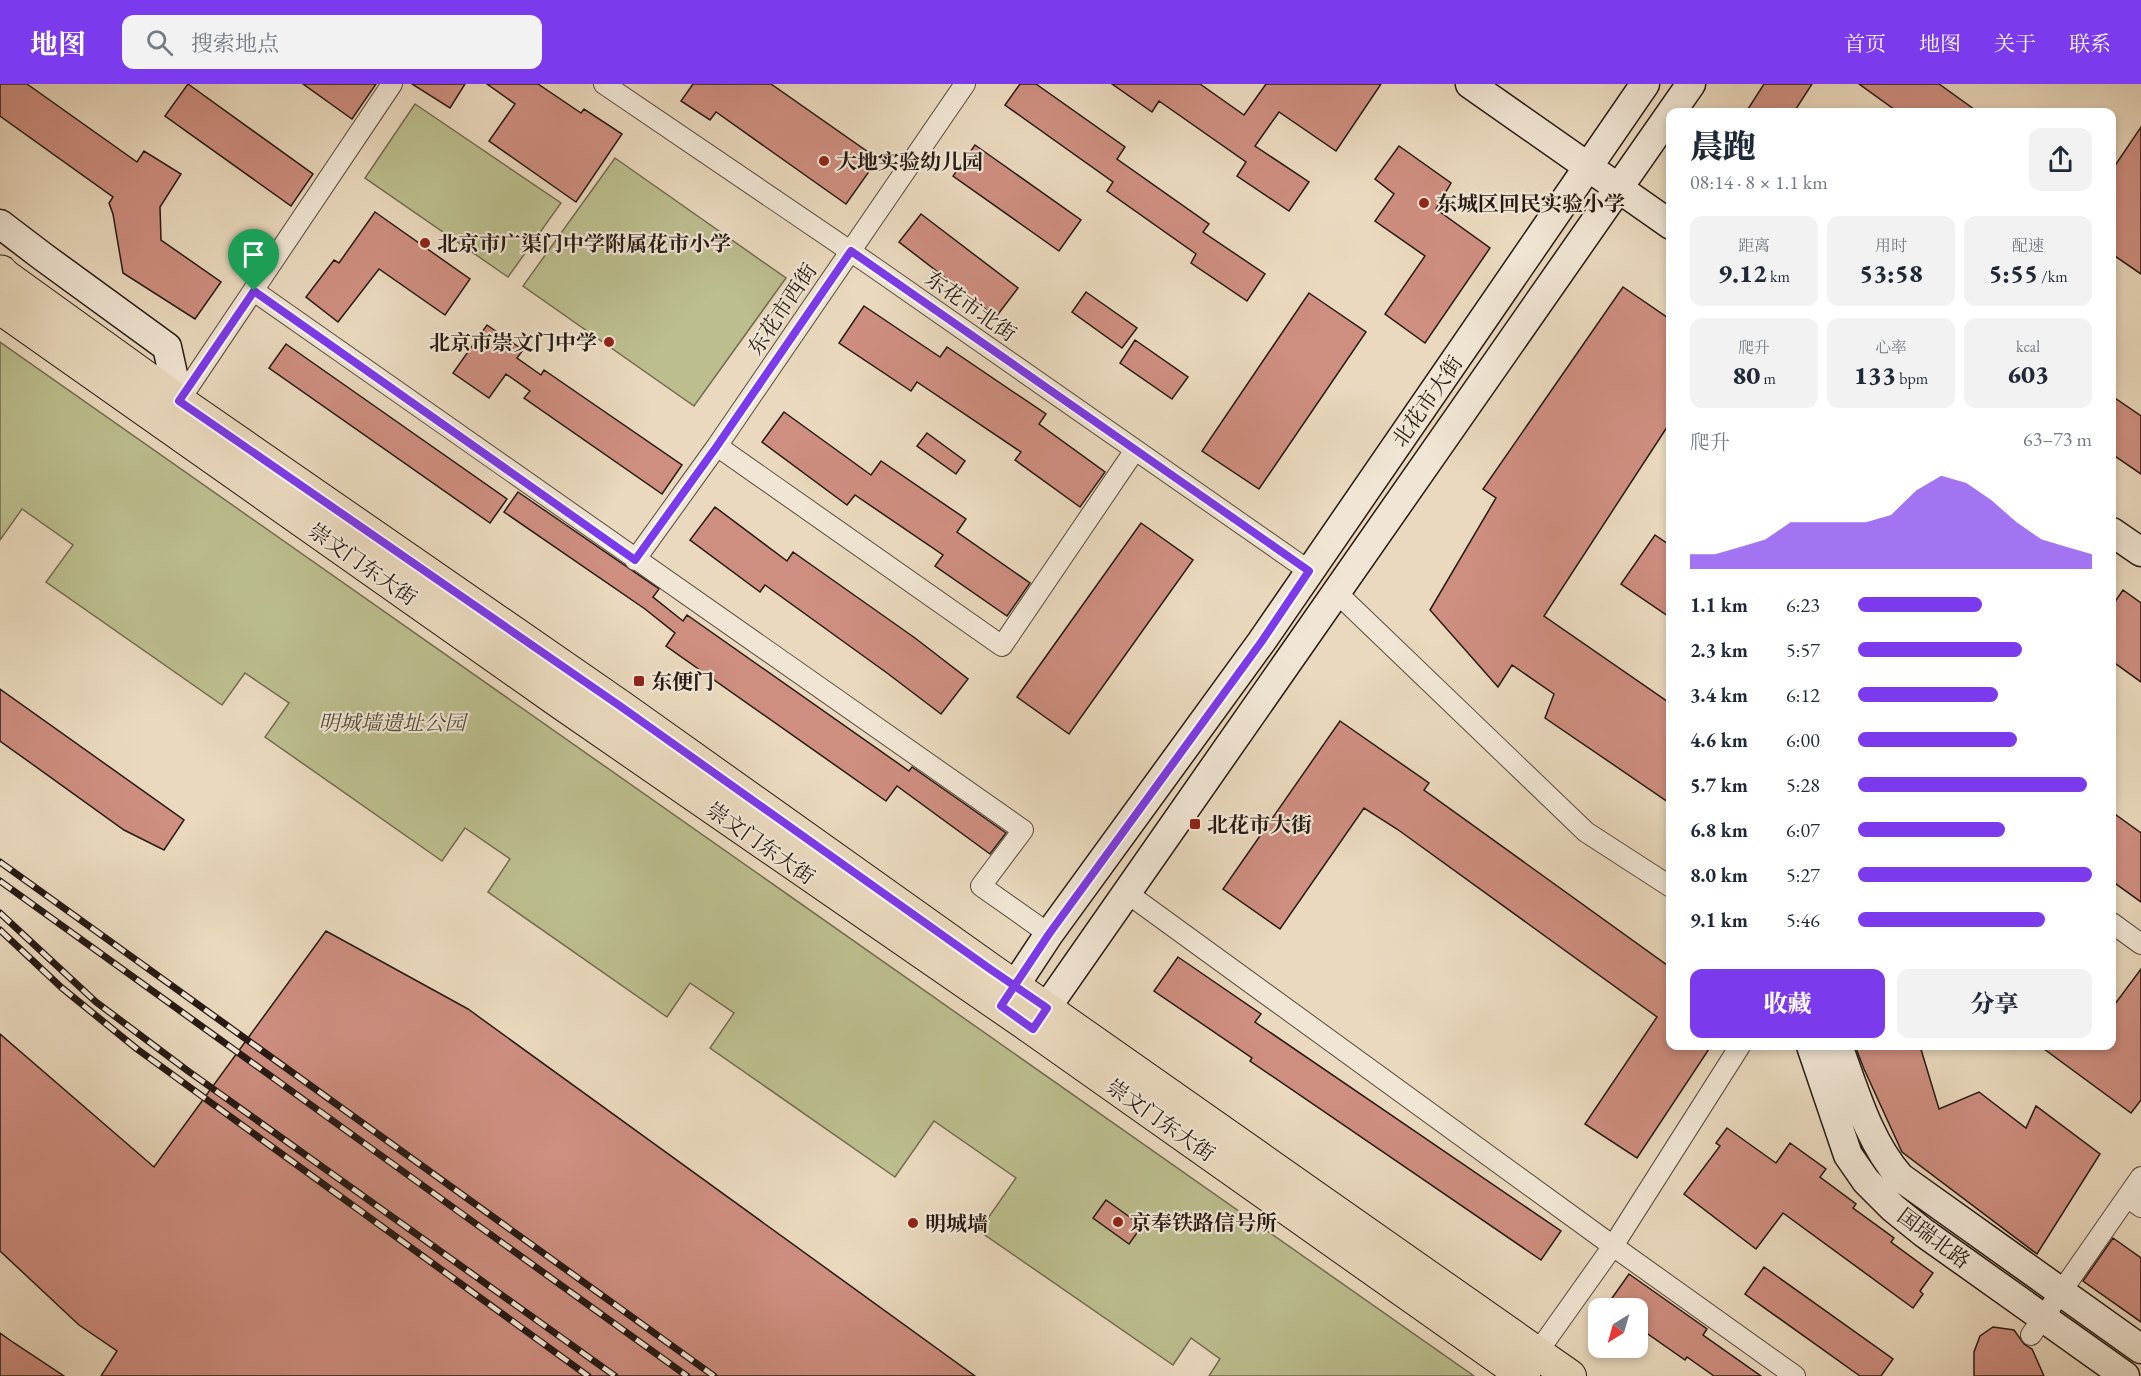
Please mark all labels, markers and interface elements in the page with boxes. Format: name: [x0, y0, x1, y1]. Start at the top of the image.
search box: [122, 15, 542, 69]
text: 地图: [30, 26, 86, 62]
icon: search: [143, 26, 176, 59]
text: 搜索地点: [191, 29, 279, 58]
text: 首页: [1844, 30, 1886, 57]
text: 地图: [1919, 30, 1961, 57]
text: 关于: [1994, 30, 2036, 57]
text: 联系: [2069, 30, 2111, 57]
text: 晨跑: [1690, 125, 1756, 168]
button: share: [2029, 128, 2092, 191]
place label: 大地实验幼儿园: [836, 148, 983, 175]
marker: 大地实验幼儿园: [817, 154, 831, 168]
text: 08:14 · 8 × 1.1 km: [1690, 169, 1828, 195]
place label: 东城区回民实验小学: [1436, 190, 1625, 217]
marker: 东城区回民实验小学: [1417, 196, 1431, 210]
pin: [228, 229, 279, 291]
place label: 北京市广渠门中学附属花市小学: [437, 230, 731, 257]
text: 距离: [1738, 235, 1770, 256]
text: 用时: [1875, 235, 1907, 256]
text: 配速: [2012, 235, 2044, 256]
marker: 北京市广渠门中学附属花市小学: [418, 236, 432, 250]
icon: arrive: [237, 238, 270, 271]
text: 9.12: [1718, 256, 1767, 290]
text: 53:58: [1859, 256, 1923, 290]
text: 5:55: [1988, 256, 2038, 290]
street label: 东花市西街: [741, 258, 823, 360]
street label: 东花市北街: [920, 265, 1022, 347]
text: km: [1767, 266, 1790, 287]
text: /km: [2038, 266, 2068, 287]
place label: 北京市崇文门中学: [429, 329, 597, 356]
marker: 北京市崇文门中学: [602, 335, 616, 349]
text: kcal: [2016, 336, 2040, 357]
text: 爬升: [1738, 337, 1770, 358]
text: 心率: [1875, 337, 1907, 358]
street label: 北花市大街: [1386, 350, 1468, 452]
text: 603: [2007, 357, 2049, 391]
text: 80: [1732, 358, 1760, 392]
text: 133: [1854, 358, 1896, 392]
text: m: [1760, 368, 1776, 389]
text: bpm: [1896, 368, 1928, 389]
text: 63–73 m: [2023, 426, 2092, 452]
text: 爬升: [1690, 429, 1730, 455]
street label: 崇文门东大街: [304, 517, 422, 611]
text: 1.1 km: [1690, 592, 1748, 618]
text: 6:23: [1786, 592, 1820, 618]
text: 2.3 km: [1690, 637, 1748, 663]
text: 5:57: [1786, 637, 1820, 663]
place label: 东便门: [651, 668, 714, 695]
marker: 东便门: [632, 674, 646, 688]
text: 3.4 km: [1690, 682, 1748, 708]
text: 6:12: [1786, 682, 1820, 708]
park label: 明城墙遗址公园: [319, 709, 468, 736]
text: 4.6 km: [1690, 727, 1748, 753]
text: 6:00: [1786, 727, 1820, 753]
text: 5.7 km: [1690, 772, 1748, 798]
text: 5:28: [1786, 772, 1820, 798]
street label: 崇文门东大街: [702, 796, 820, 890]
place label: 北花市大街: [1207, 811, 1312, 838]
marker: 北花市大街: [1188, 817, 1202, 831]
text: 6.8 km: [1690, 817, 1748, 843]
text: 6:07: [1786, 817, 1820, 843]
text: 8.0 km: [1690, 862, 1748, 888]
text: 5:27: [1786, 862, 1820, 888]
text: 9.1 km: [1690, 907, 1748, 933]
text: 5:46: [1786, 907, 1820, 933]
button: 收藏: [1690, 969, 1885, 1038]
button: 分享: [1897, 969, 2092, 1038]
street label: 崇文门东大街: [1102, 1073, 1220, 1167]
street label: 国瑞北路: [1892, 1202, 1976, 1274]
place label: 京奉铁路信号所: [1130, 1209, 1277, 1236]
place label: 明城墙: [925, 1210, 988, 1237]
marker: 京奉铁路信号所: [1111, 1215, 1125, 1229]
marker: 明城墙: [906, 1216, 920, 1230]
north arrow: [1588, 1298, 1648, 1358]
map controls: [1588, 1298, 1648, 1358]

